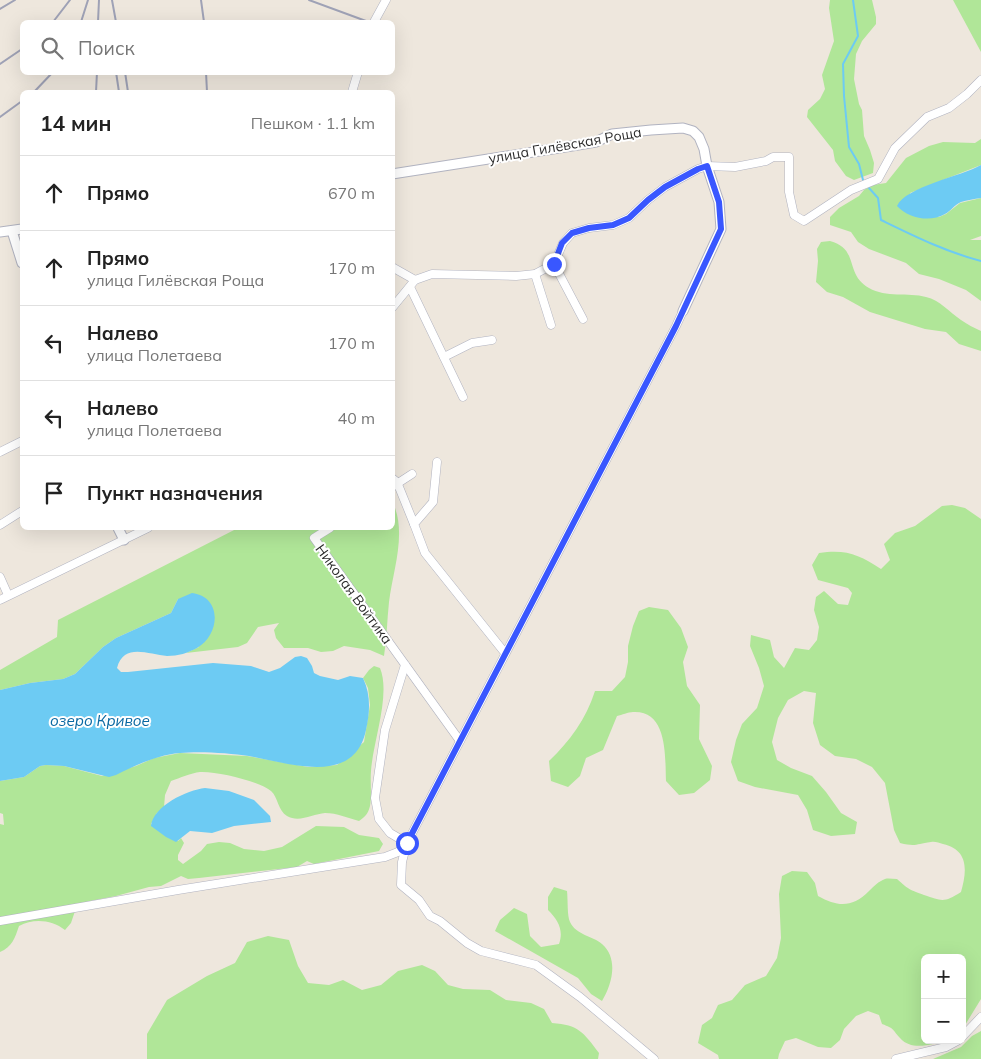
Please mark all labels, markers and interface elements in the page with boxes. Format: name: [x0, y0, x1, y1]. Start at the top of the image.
search box: [20, 20, 395, 75]
icon: search: [38, 34, 66, 62]
text: Поиск: [78, 36, 135, 60]
text: 14 мин: [40, 110, 112, 136]
text: Пешком · 1.1 km: [251, 113, 375, 133]
street label: улица Гилёвская Роща: [487, 123, 643, 167]
icon: ahead: [40, 179, 68, 207]
text: Прямо: [87, 181, 149, 205]
text: 670 m: [328, 183, 375, 203]
text: Прямо: [87, 246, 149, 270]
route end: [543, 253, 566, 276]
icon: ahead: [40, 254, 68, 282]
text: 170 m: [328, 258, 375, 278]
text: улица Гилёвская Роща: [87, 270, 264, 290]
text: Налево: [87, 321, 159, 345]
icon: left: [40, 329, 68, 357]
text: 170 m: [328, 333, 375, 353]
text: улица Полетаева: [87, 345, 222, 365]
text: Налево: [87, 396, 159, 420]
icon: left: [40, 404, 68, 432]
text: 40 m: [338, 408, 375, 428]
text: улица Полетаева: [87, 420, 222, 440]
icon: arrive: [40, 479, 68, 507]
text: Пункт назначения: [87, 481, 263, 505]
street label: Николая Войтика: [312, 540, 396, 648]
water label: озеро Кривое: [50, 711, 150, 730]
route start: [396, 832, 419, 855]
map controls: [921, 954, 966, 1044]
button: +: [921, 954, 966, 999]
button: −: [921, 999, 966, 1044]

